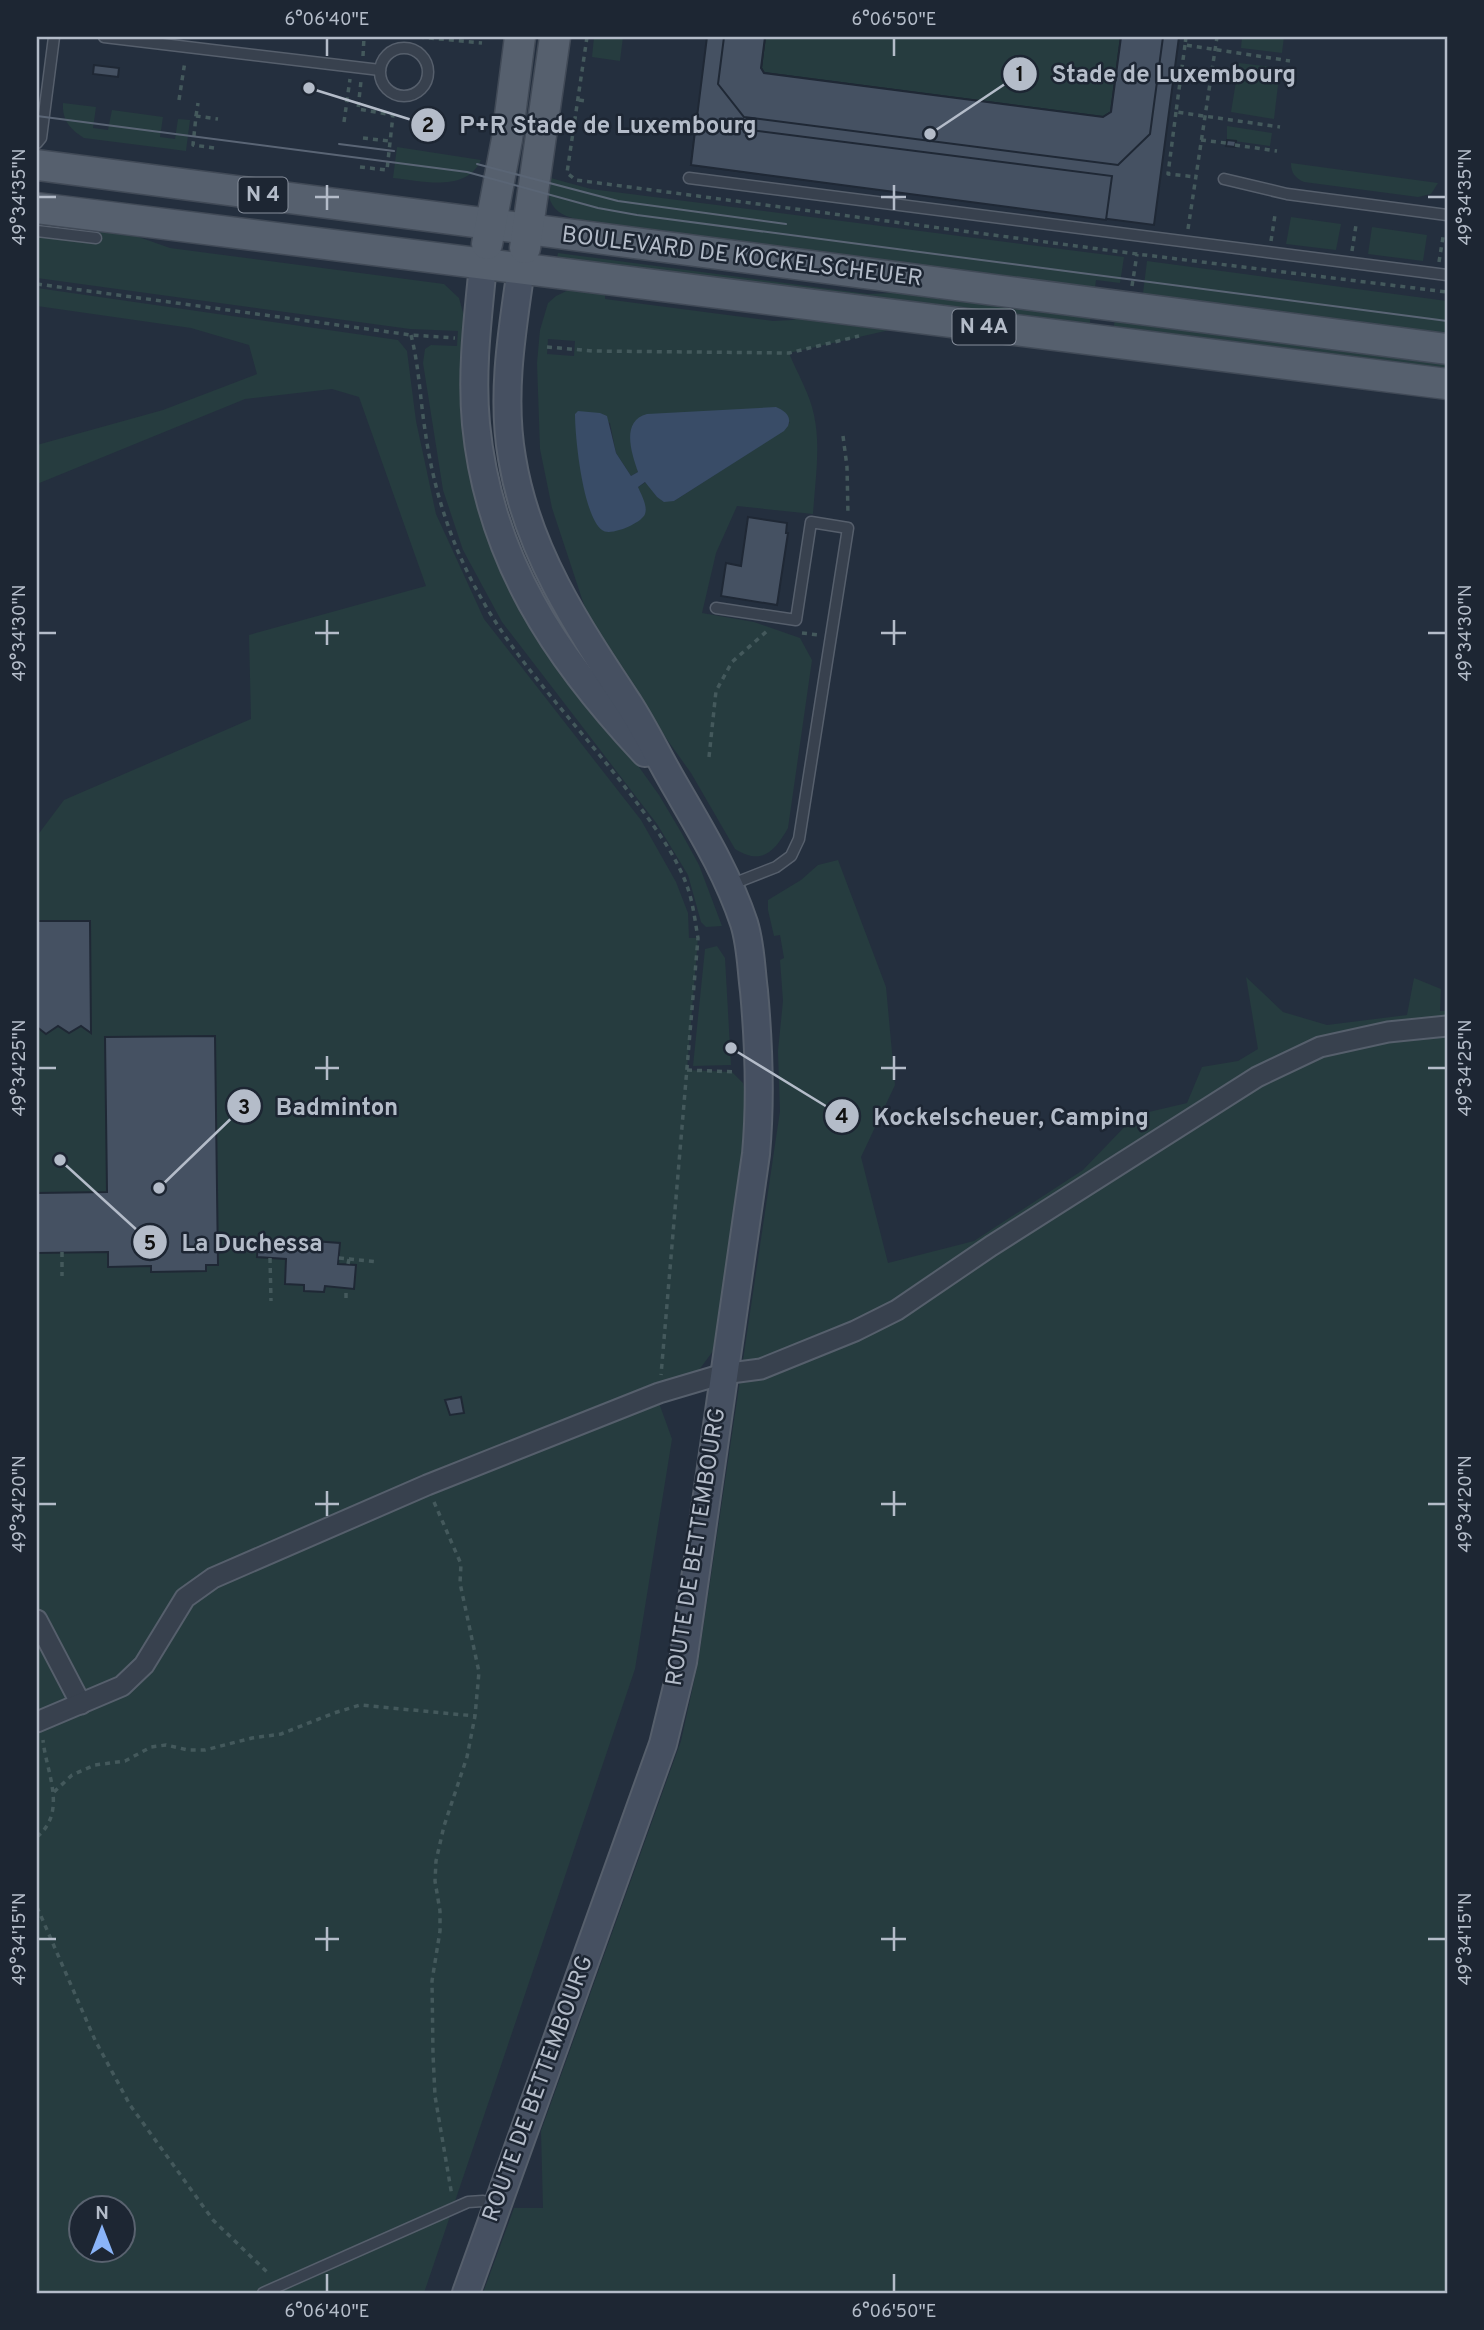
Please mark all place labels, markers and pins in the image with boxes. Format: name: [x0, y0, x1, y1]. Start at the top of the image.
callout: Stade de Luxembourg: [1003, 51, 1310, 96]
callout: P+R Stade de Luxembourg: [410, 102, 771, 147]
callout: Badminton: [226, 1084, 412, 1129]
callout: Kockelscheuer, Camping: [824, 1094, 1163, 1139]
callout: La Duchessa: [133, 1220, 337, 1265]

